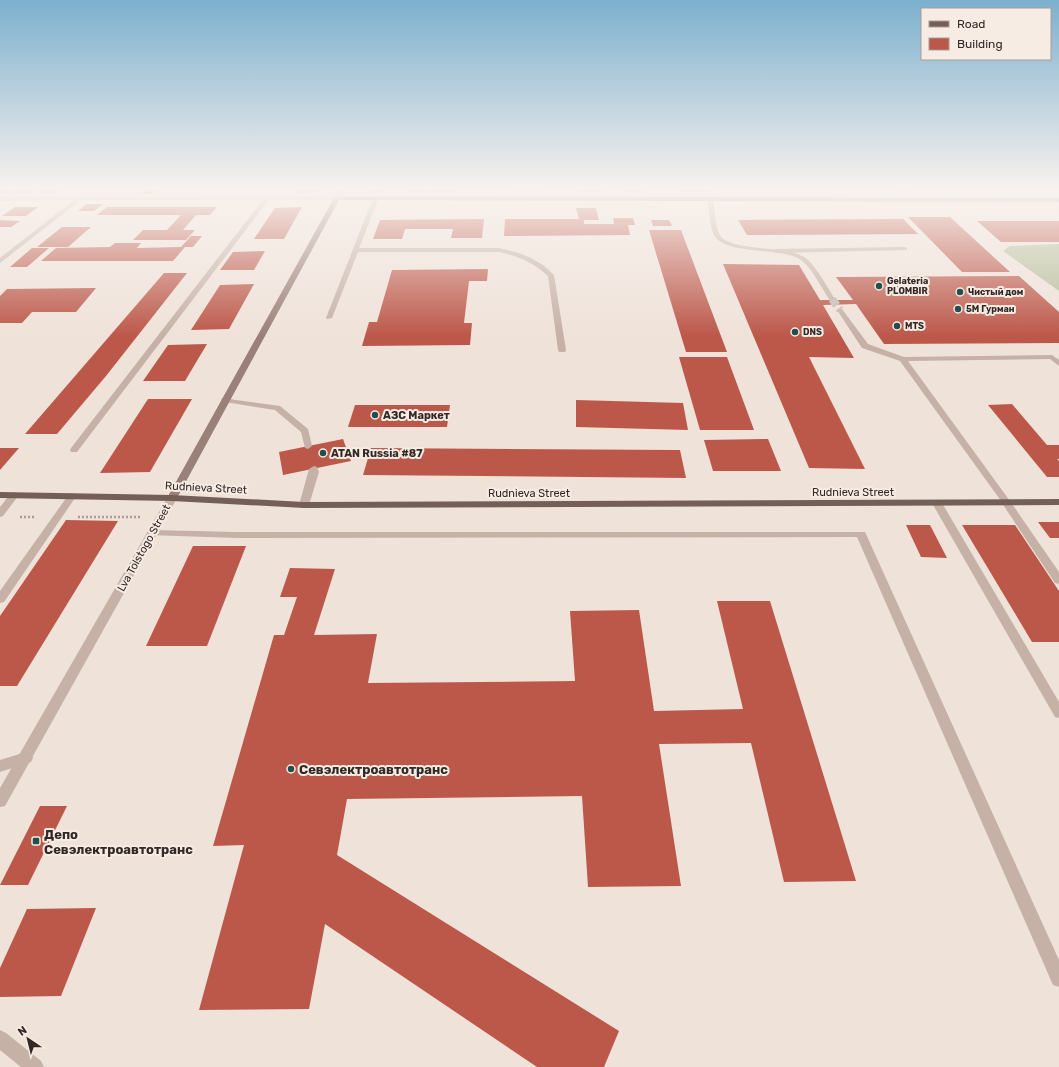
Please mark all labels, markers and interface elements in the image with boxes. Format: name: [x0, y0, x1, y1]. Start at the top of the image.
legend: [921, 8, 1051, 60]
text: Road: [957, 17, 985, 31]
text: Building: [957, 37, 1003, 51]
place label: Gelateria PLOMBIR: [887, 276, 928, 296]
marker: Gelateria PLOMBIR: [874, 281, 884, 291]
marker: Чистый дом: [955, 287, 965, 297]
place label: Чистый дом: [968, 287, 1023, 297]
marker: 5М Гурман: [953, 304, 963, 314]
place label: 5М Гурман: [966, 304, 1015, 314]
marker: MTS: [892, 321, 902, 331]
place label: MTS: [905, 321, 924, 331]
marker: DNS: [790, 327, 800, 337]
place label: DNS: [803, 327, 822, 337]
place label: АЗС Маркет: [383, 409, 450, 422]
marker: АЗС Маркет: [370, 410, 380, 420]
place label: ATAN Russia #87: [331, 447, 423, 460]
marker: ATAN Russia #87: [318, 448, 328, 458]
street label: Rudnieva Street: [165, 479, 248, 497]
street label: Rudnieva Street: [812, 486, 895, 499]
street label: Rudnieva Street: [488, 487, 571, 500]
street label: Lva Tolstogo Street: [115, 502, 174, 594]
place label: Севэлектроавтотранс: [299, 762, 448, 777]
marker: Севэлектроавтотранс: [286, 764, 296, 774]
place label: Депо Севэлектроавтотранс: [44, 827, 193, 857]
marker: Депо Севэлектроавтотранс: [31, 836, 41, 846]
north arrow: [8, 1019, 48, 1059]
text: N: [16, 1024, 30, 1039]

